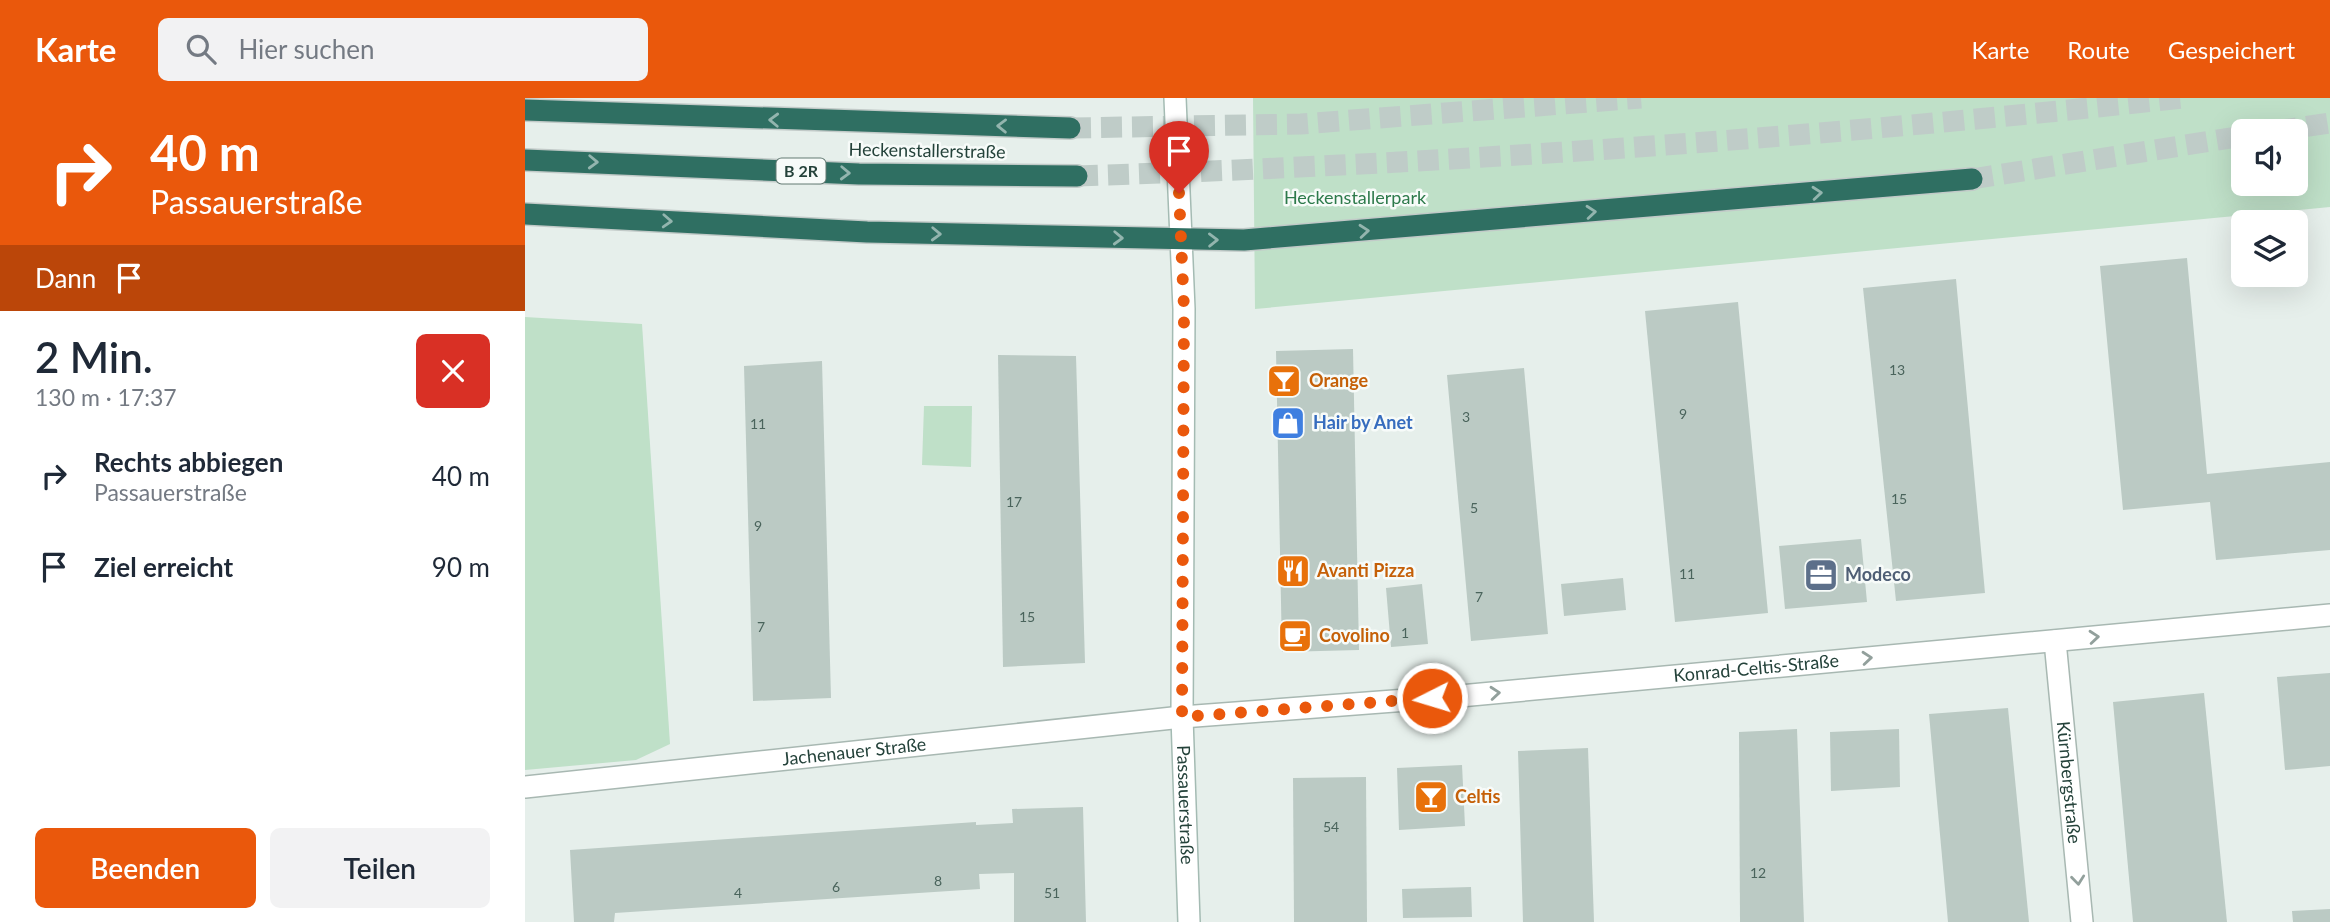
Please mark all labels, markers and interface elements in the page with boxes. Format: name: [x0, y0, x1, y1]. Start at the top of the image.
search box: [158, 18, 648, 81]
text: Karte: [35, 29, 116, 69]
icon: search: [182, 30, 220, 68]
text: Hier suchen: [238, 33, 375, 65]
text: Karte: [1972, 35, 2029, 64]
text: Route: [2067, 35, 2130, 64]
text: Gespeichert: [2168, 35, 2295, 64]
one-way arrow: [769, 113, 780, 128]
one-way arrow: [996, 118, 1007, 134]
map controls: [2231, 119, 2308, 287]
button: sound: [2231, 119, 2308, 196]
pin: [1149, 121, 1209, 193]
text: 40 m: [150, 123, 260, 181]
icon: right: [35, 126, 126, 217]
icon: arrive: [1160, 132, 1198, 170]
street label: Heckenstallerstraße: [848, 138, 1006, 162]
one-way arrow: [588, 155, 599, 170]
road number: B 2R: [777, 158, 825, 184]
one-way arrow: [840, 165, 851, 180]
text: Passauerstraße: [150, 182, 363, 221]
park label: Heckenstallerpark: [1284, 186, 1427, 208]
one-way arrow: [1812, 186, 1823, 201]
one-way arrow: [1585, 205, 1596, 220]
button: layers: [2231, 210, 2308, 287]
one-way arrow: [661, 214, 672, 229]
one-way arrow: [1359, 224, 1370, 239]
one-way arrow: [931, 226, 941, 242]
one-way arrow: [1113, 231, 1124, 246]
one-way arrow: [1208, 232, 1219, 248]
icon: arrive: [110, 259, 148, 297]
text: Dann: [35, 262, 96, 294]
text: 2 Min.: [35, 332, 153, 382]
button: close: [416, 334, 490, 408]
house number: 13: [1889, 361, 1905, 378]
bar icon: Orange: [1265, 362, 1303, 400]
place label: Orange: [1309, 369, 1369, 391]
text: 130 m · 17:37: [35, 383, 177, 411]
shop icon: Hair by Anet: [1269, 404, 1307, 442]
house number: 9: [1679, 405, 1687, 422]
house number: 3: [1462, 408, 1470, 425]
place label: Hair by Anet: [1313, 411, 1413, 433]
house number: 11: [750, 415, 766, 432]
text: Rechts abbiegen: [94, 446, 283, 478]
icon: right: [35, 457, 73, 495]
text: 40 m: [432, 460, 490, 492]
text: Passauerstraße: [94, 478, 247, 506]
house number: 15: [1891, 490, 1907, 507]
house number: 17: [1006, 493, 1022, 510]
house number: 5: [1470, 499, 1478, 516]
house number: 9: [754, 517, 762, 534]
icon: arrive: [35, 548, 73, 586]
text: Ziel erreicht: [94, 551, 233, 583]
text: 90 m: [432, 551, 490, 583]
restaurant icon: Avanti Pizza: [1274, 552, 1312, 590]
office icon: Modeco: [1802, 556, 1840, 594]
place label: Avanti Pizza: [1316, 559, 1415, 581]
place label: Modeco: [1845, 563, 1911, 585]
house number: 11: [1679, 565, 1695, 582]
house number: 7: [1475, 588, 1483, 605]
house number: 15: [1019, 608, 1035, 625]
cafe icon: Covolino: [1276, 617, 1314, 655]
house number: 7: [757, 618, 765, 635]
place label: Covolino: [1319, 624, 1390, 646]
house number: 1: [1401, 624, 1409, 641]
one-way arrow: [2089, 630, 2100, 645]
street label: Konrad-Celtis-Straße: [1672, 649, 1840, 686]
one-way arrow: [1862, 651, 1873, 666]
position arrow: [1395, 661, 1469, 735]
one-way arrow: [1489, 686, 1500, 701]
street label: Kürnbergstraße: [2053, 720, 2086, 845]
street label: Jachenauer Straße: [781, 732, 927, 770]
street label: Passauerstraße: [1173, 745, 1199, 865]
bar icon: Celtis: [1412, 778, 1450, 816]
place label: Celtis: [1455, 785, 1500, 807]
house number: 54: [1323, 818, 1339, 835]
button: Beenden: [35, 828, 256, 908]
button: Teilen: [270, 828, 490, 908]
house number: 12: [1750, 864, 1766, 881]
house number: 8: [934, 872, 942, 889]
one-way arrow: [2071, 875, 2086, 886]
house number: 6: [832, 878, 840, 895]
house number: 4: [734, 884, 742, 901]
house number: 51: [1044, 884, 1060, 901]

